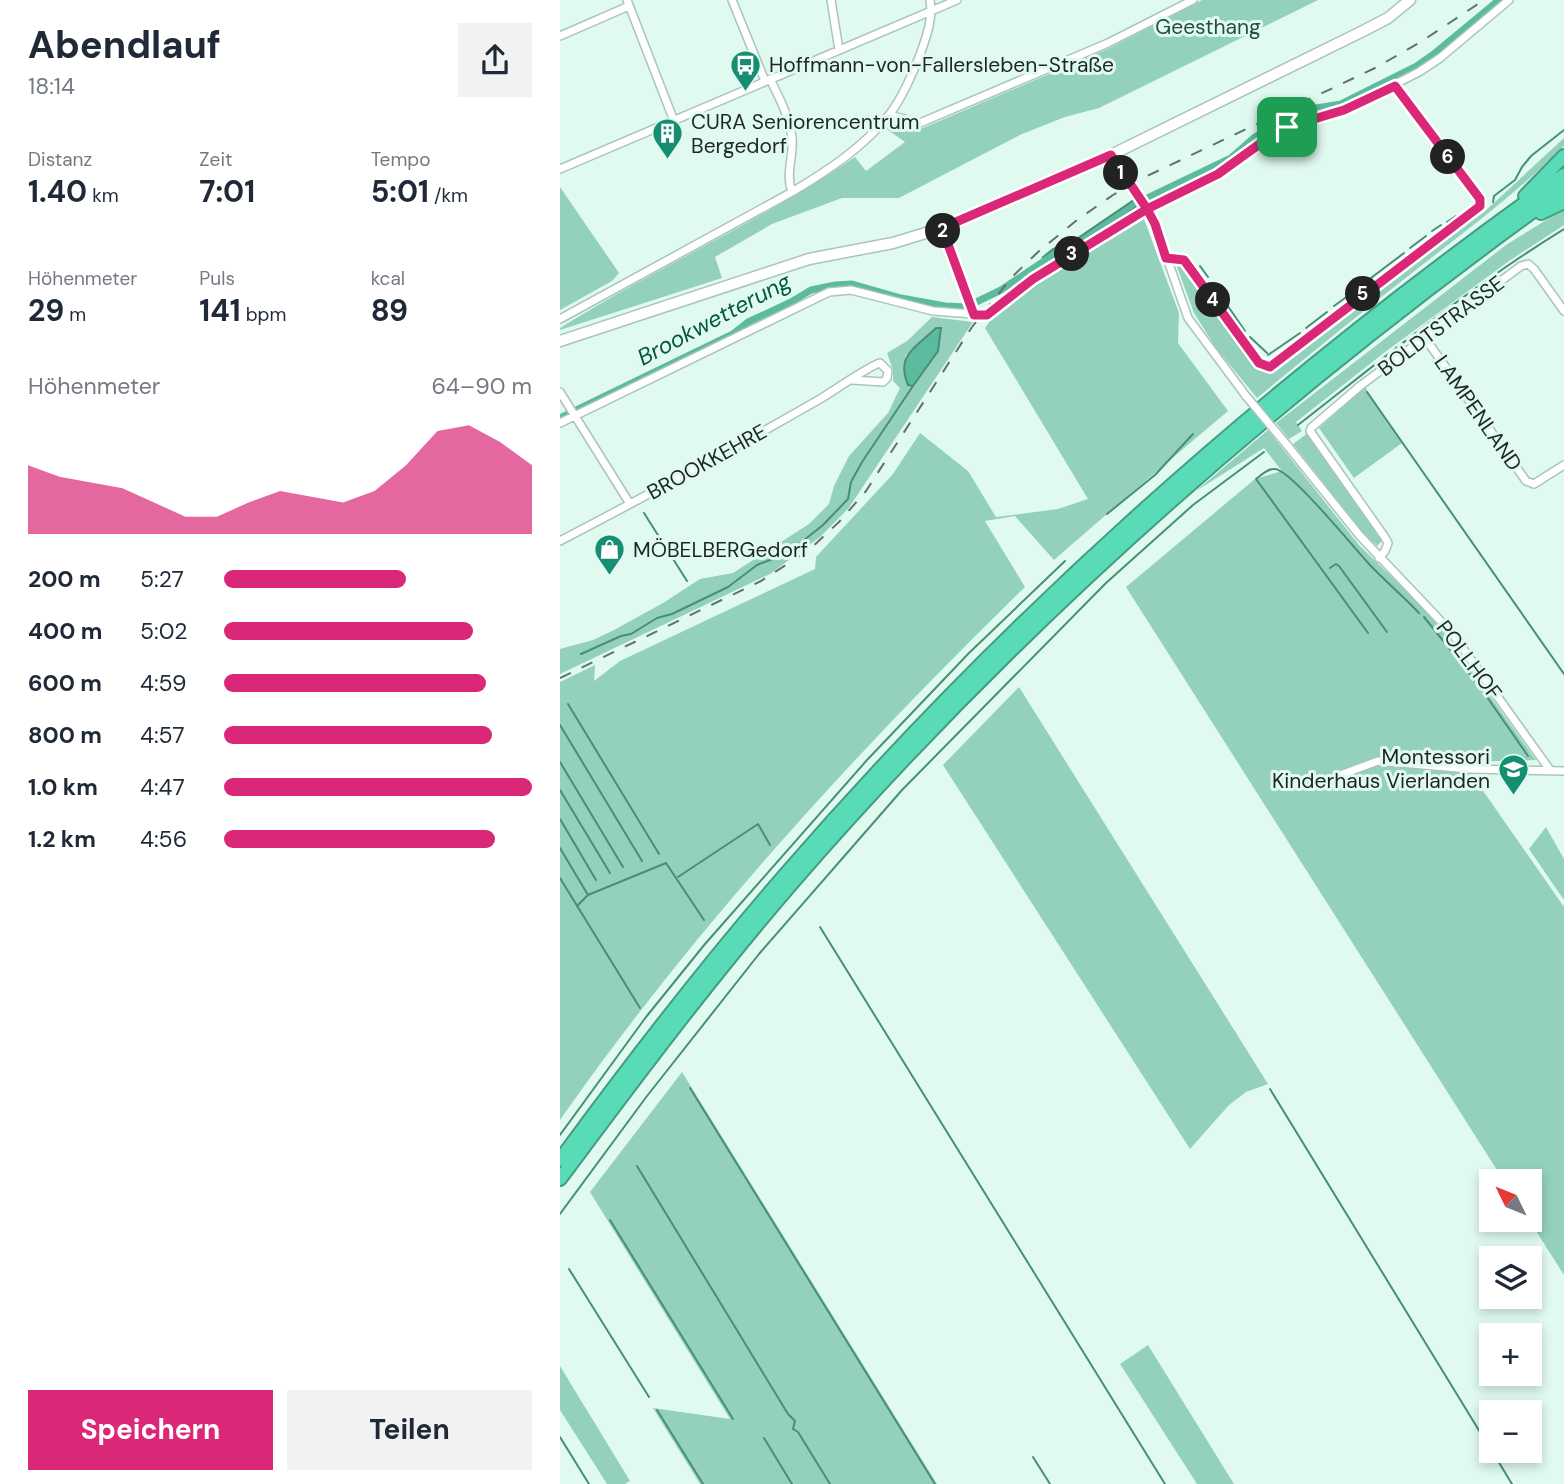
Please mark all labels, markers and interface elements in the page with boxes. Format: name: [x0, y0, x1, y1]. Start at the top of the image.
park label: Geesthang: [1155, 13, 1261, 41]
text: Abendlauf: [28, 20, 221, 70]
button: share: [458, 23, 532, 97]
bus stop icon: Hoffmann-von-Fallersleben-Straße: [729, 48, 763, 92]
place label: Hoffmann-von-Fallersleben-Straße: [769, 51, 1114, 79]
text: 18:14: [28, 71, 75, 101]
pin: [1257, 97, 1317, 157]
place label: CURA Seniorencentrum Bergedorf: [691, 108, 920, 160]
icon: arrive: [1268, 108, 1306, 146]
building icon: CURA Seniorencentrum Bergedorf: [651, 117, 685, 161]
pin: 6: [1430, 140, 1466, 174]
text: 6: [1441, 144, 1454, 169]
text: Distanz: [28, 147, 92, 172]
text: Zeit: [199, 147, 232, 172]
text: Tempo: [371, 147, 431, 172]
pin: 1: [1104, 156, 1138, 190]
text: 1: [1117, 160, 1124, 185]
text: 1.40: [28, 172, 87, 211]
text: 7:01: [199, 172, 255, 211]
text: 5:01: [371, 172, 429, 211]
text: km: [87, 183, 119, 208]
text: /km: [429, 183, 468, 208]
pin: 2: [926, 214, 960, 248]
text: 2: [937, 218, 948, 243]
pin: 3: [1054, 236, 1090, 272]
text: 3: [1066, 241, 1077, 266]
water label: Brookwetterung: [632, 265, 797, 372]
text: Höhenmeter: [28, 266, 137, 291]
text: Puls: [199, 266, 235, 291]
text: kcal: [371, 266, 405, 291]
street label: BOLDTSTRASSE: [1372, 269, 1510, 383]
pin: 5: [1346, 276, 1380, 312]
text: 5: [1357, 281, 1368, 306]
pin: 4: [1196, 282, 1230, 318]
text: 4: [1206, 287, 1219, 312]
text: 29: [28, 291, 64, 330]
text: 141: [199, 291, 241, 330]
text: 89: [371, 291, 408, 330]
text: m: [64, 302, 86, 327]
text: bpm: [241, 302, 286, 327]
street label: LAMPENLAND: [1428, 350, 1528, 476]
text: Höhenmeter: [28, 371, 160, 401]
text: 64–90 m: [431, 371, 532, 401]
street label: BROOKKEHRE: [642, 418, 772, 506]
shop icon: MÖBELBERGedorf: [593, 533, 627, 577]
place label: MÖBELBERGedorf: [633, 536, 808, 564]
text: 200 m: [28, 564, 101, 594]
text: 5:27: [140, 564, 184, 594]
street label: POLLHOF: [1430, 615, 1508, 705]
text: 400 m: [28, 616, 102, 646]
text: 5:02: [140, 616, 187, 646]
text: 600 m: [28, 668, 102, 698]
text: 4:59: [140, 668, 186, 698]
text: 800 m: [28, 720, 102, 750]
text: 4:57: [140, 720, 185, 750]
place label: Montessori Kinderhaus Vierlanden: [1272, 743, 1490, 795]
school or university icon: Montessori Kinderhaus Vierlanden: [1496, 752, 1530, 796]
text: 1.0 km: [28, 772, 98, 802]
text: 4:47: [140, 772, 185, 802]
text: 1.2 km: [28, 824, 96, 854]
text: 4:56: [140, 824, 187, 854]
north arrow: [1479, 1169, 1542, 1232]
map controls: [1479, 1169, 1542, 1463]
button: layers: [1479, 1246, 1542, 1309]
button: +: [1479, 1323, 1542, 1386]
button: Speichern: [28, 1390, 273, 1470]
button: Teilen: [287, 1390, 532, 1470]
button: −: [1479, 1400, 1542, 1463]

